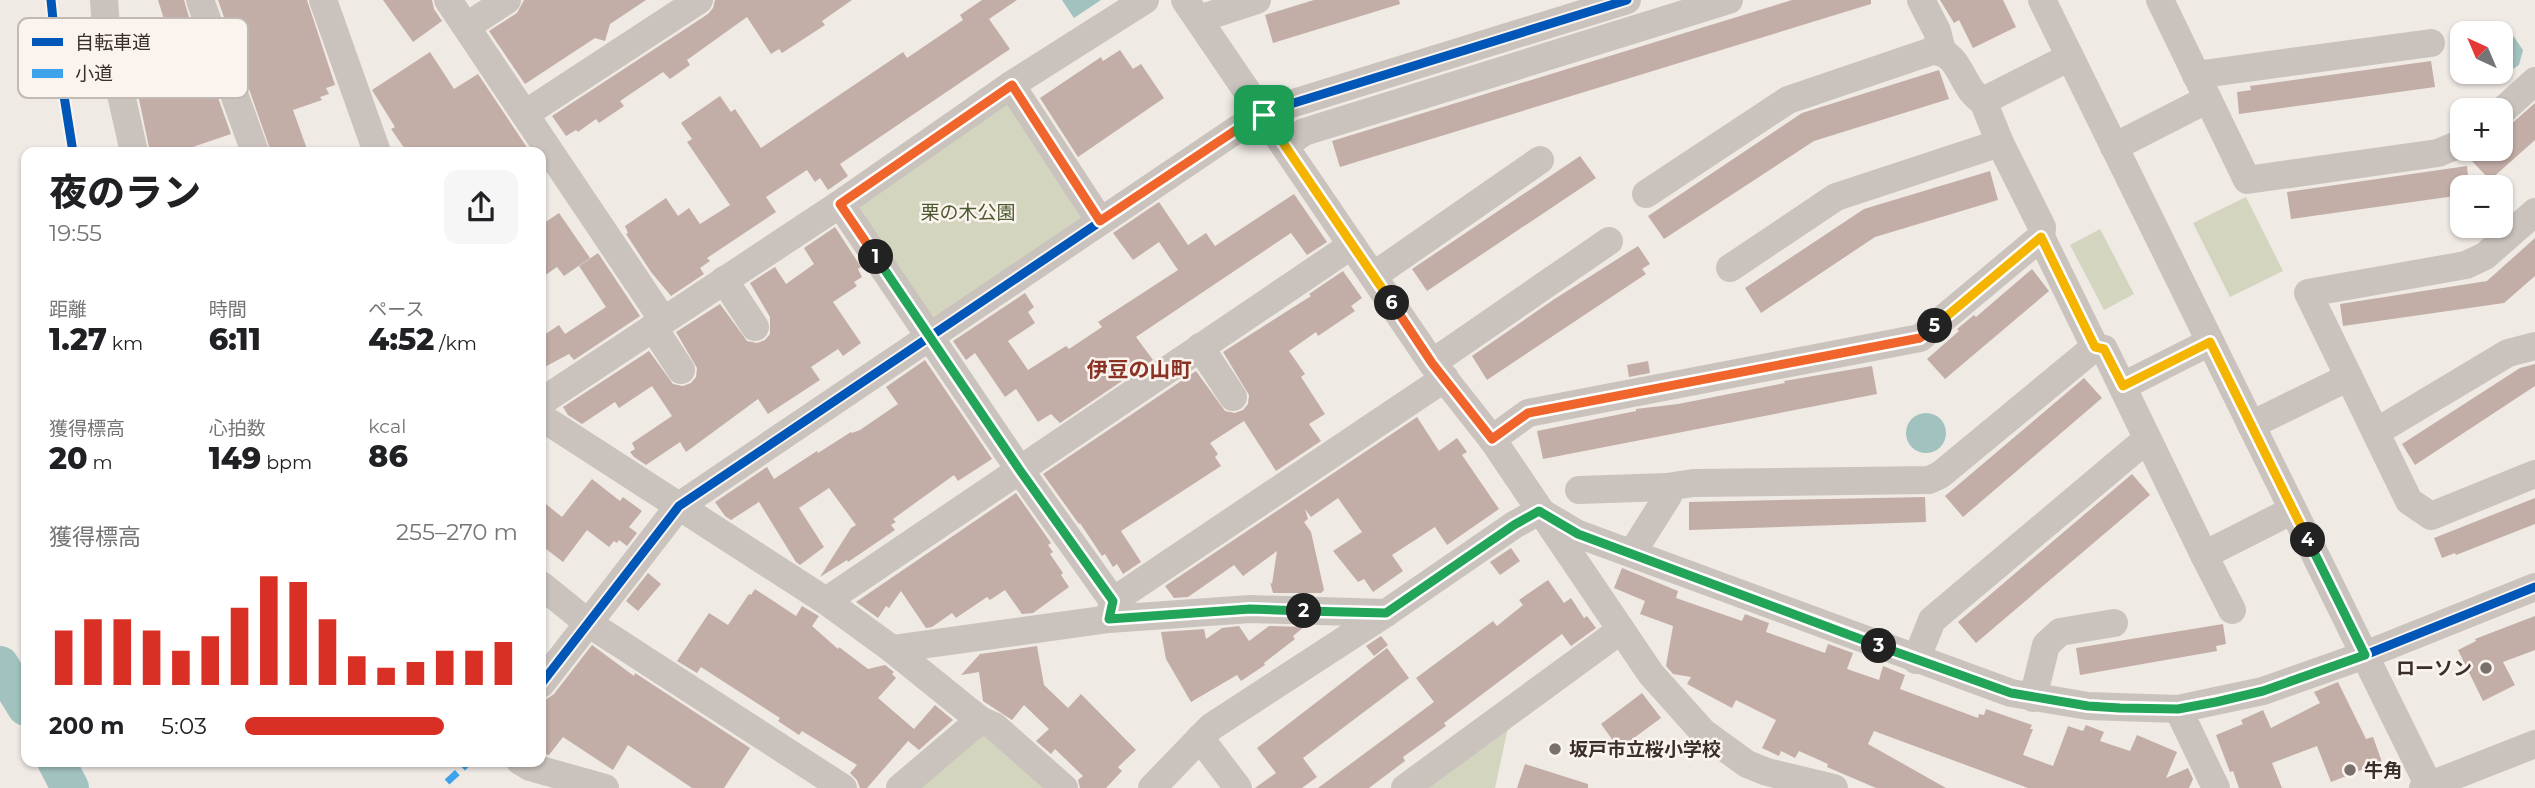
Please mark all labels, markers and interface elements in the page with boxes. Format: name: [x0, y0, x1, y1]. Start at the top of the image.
legend: [18, 18, 248, 98]
north arrow: [2450, 21, 2513, 84]
map controls: [2450, 21, 2513, 238]
text: 自転車道: [75, 31, 151, 54]
text: 小道: [75, 62, 113, 85]
pin: [1234, 85, 1294, 145]
icon: arrive: [1245, 96, 1283, 134]
button: +: [2450, 98, 2513, 161]
text: 夜のラン: [49, 169, 201, 216]
button: share: [444, 170, 518, 244]
button: −: [2450, 175, 2513, 238]
park label: 栗の木公園: [920, 201, 1016, 224]
text: 19:55: [49, 219, 102, 247]
pin: 1: [858, 240, 894, 274]
text: 1: [872, 245, 879, 268]
pin: 6: [1374, 286, 1410, 320]
text: 6: [1385, 291, 1398, 314]
text: 距離: [49, 298, 87, 321]
text: 時間: [209, 298, 247, 321]
text: ペース: [368, 298, 424, 321]
pin: 5: [1918, 308, 1952, 344]
text: 5: [1929, 314, 1940, 337]
text: 1.27: [49, 321, 107, 358]
text: 6:11: [209, 321, 261, 358]
text: 4:52: [368, 321, 434, 358]
text: km: [107, 332, 143, 355]
text: /km: [434, 332, 477, 355]
district label: 伊豆の山町: [1087, 357, 1192, 382]
text: kcal: [368, 415, 406, 438]
text: 獲得標高: [49, 417, 125, 440]
text: 心拍数: [209, 417, 266, 440]
text: 86: [368, 438, 408, 475]
text: 20: [49, 440, 88, 477]
text: 149: [209, 440, 261, 477]
text: m: [88, 451, 113, 474]
text: bpm: [261, 451, 312, 474]
text: 255–270 m: [396, 518, 518, 546]
pin: 4: [2290, 522, 2326, 558]
text: 獲得標高: [49, 523, 141, 551]
text: 4: [2301, 528, 2314, 551]
pin: 2: [1286, 594, 1322, 628]
text: 2: [1298, 599, 1309, 622]
pin: 3: [1862, 628, 1896, 664]
text: 3: [1873, 634, 1884, 657]
place label: ローソン: [2396, 657, 2472, 680]
marker: ローソン: [2478, 660, 2494, 676]
text: 200 m: [49, 712, 124, 740]
text: 5:03: [161, 712, 207, 740]
place label: 坂戸市立桜小学校: [1569, 738, 1721, 761]
marker: 坂戸市立桜小学校: [1547, 741, 1563, 757]
place label: 牛角: [2364, 759, 2402, 782]
marker: 牛角: [2342, 762, 2358, 778]

